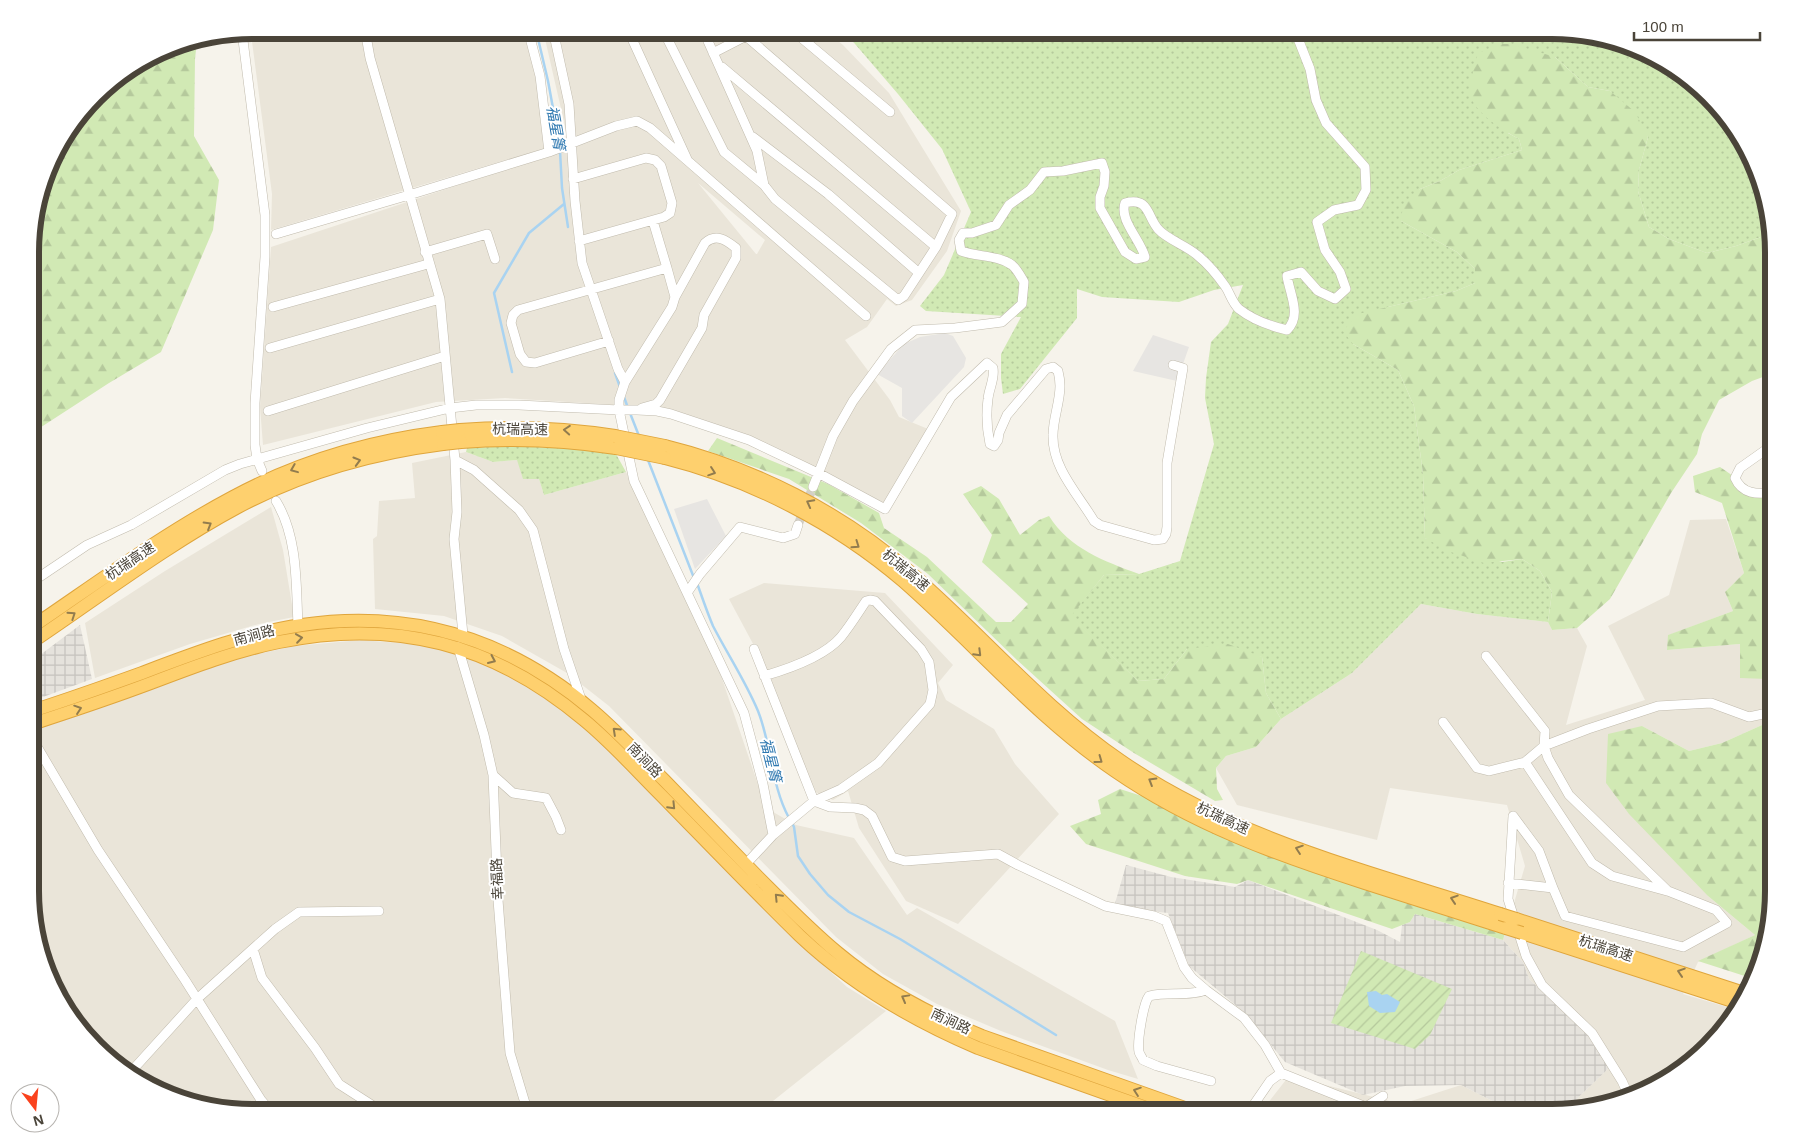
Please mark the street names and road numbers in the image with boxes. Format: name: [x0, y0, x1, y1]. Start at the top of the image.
street label: 杭瑞高速: [492, 421, 548, 437]
street label: 杭瑞高速: [102, 539, 158, 583]
street label: 杭瑞高速: [879, 546, 933, 594]
street label: 南涧路: [232, 622, 276, 648]
street label: 南涧路: [625, 739, 665, 781]
street label: 杭瑞高速: [1194, 799, 1252, 837]
street label: 幸福路: [488, 858, 506, 900]
street label: 杭瑞高速: [1577, 932, 1635, 964]
street label: 南涧路: [929, 1005, 973, 1037]

